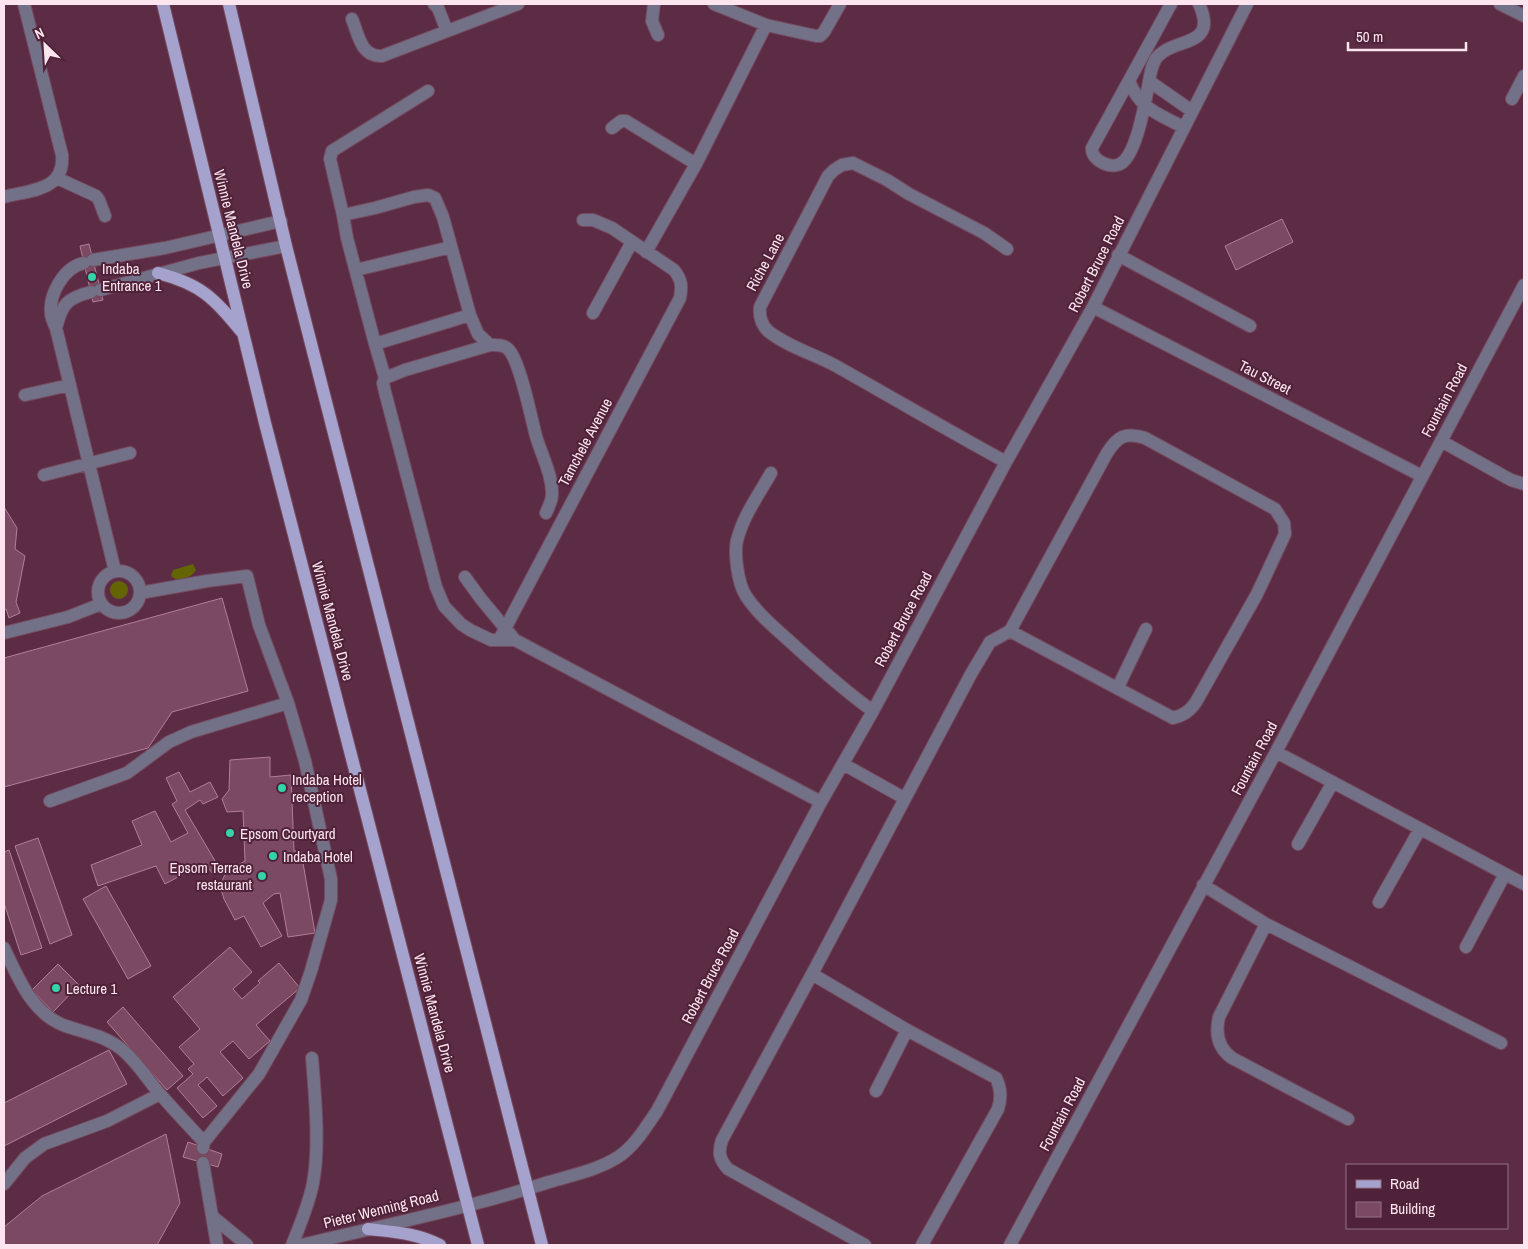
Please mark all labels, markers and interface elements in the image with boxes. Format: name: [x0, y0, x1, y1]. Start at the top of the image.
north arrow: [20, 20, 70, 70]
scale bar: [1348, 20, 1466, 52]
text: N: [32, 23, 47, 43]
text: 50 m: [1356, 26, 1383, 47]
street label: Winnie Mandela Drive: [209, 167, 259, 291]
street label: Robert Bruce Road: [1063, 212, 1129, 316]
street label: Riche Lane: [741, 229, 789, 295]
place label: Indaba Entrance 1: [102, 258, 162, 296]
marker: Indaba Entrance 1: [86, 271, 98, 283]
street label: Tau Street: [1235, 355, 1295, 399]
street label: Fountain Road: [1416, 359, 1472, 441]
street label: Tamchele Avenue: [553, 394, 617, 490]
street label: Winnie Mandela Drive: [307, 559, 359, 683]
street label: Robert Bruce Road: [869, 568, 937, 670]
street label: Fountain Road: [1226, 717, 1282, 799]
place label: Indaba Hotel reception: [292, 769, 362, 807]
marker: Indaba Hotel reception: [276, 782, 288, 794]
place label: Epsom Courtyard: [240, 823, 336, 844]
marker: Epsom Courtyard: [224, 827, 236, 839]
place label: Indaba Hotel: [283, 846, 353, 867]
marker: Indaba Hotel: [267, 850, 279, 862]
place label: Epsom Terrace restaurant: [169, 857, 253, 895]
marker: Epsom Terrace restaurant: [256, 870, 268, 882]
street label: Robert Bruce Road: [676, 925, 744, 1027]
street label: Winnie Mandela Drive: [409, 951, 461, 1075]
place label: Lecture 1: [66, 978, 117, 999]
marker: Lecture 1: [50, 982, 62, 994]
street label: Fountain Road: [1034, 1073, 1090, 1155]
legend: [1346, 1164, 1508, 1229]
text: Road: [1390, 1173, 1419, 1194]
street label: Pieter Wenning Road: [321, 1185, 441, 1233]
text: Building: [1390, 1198, 1435, 1219]

